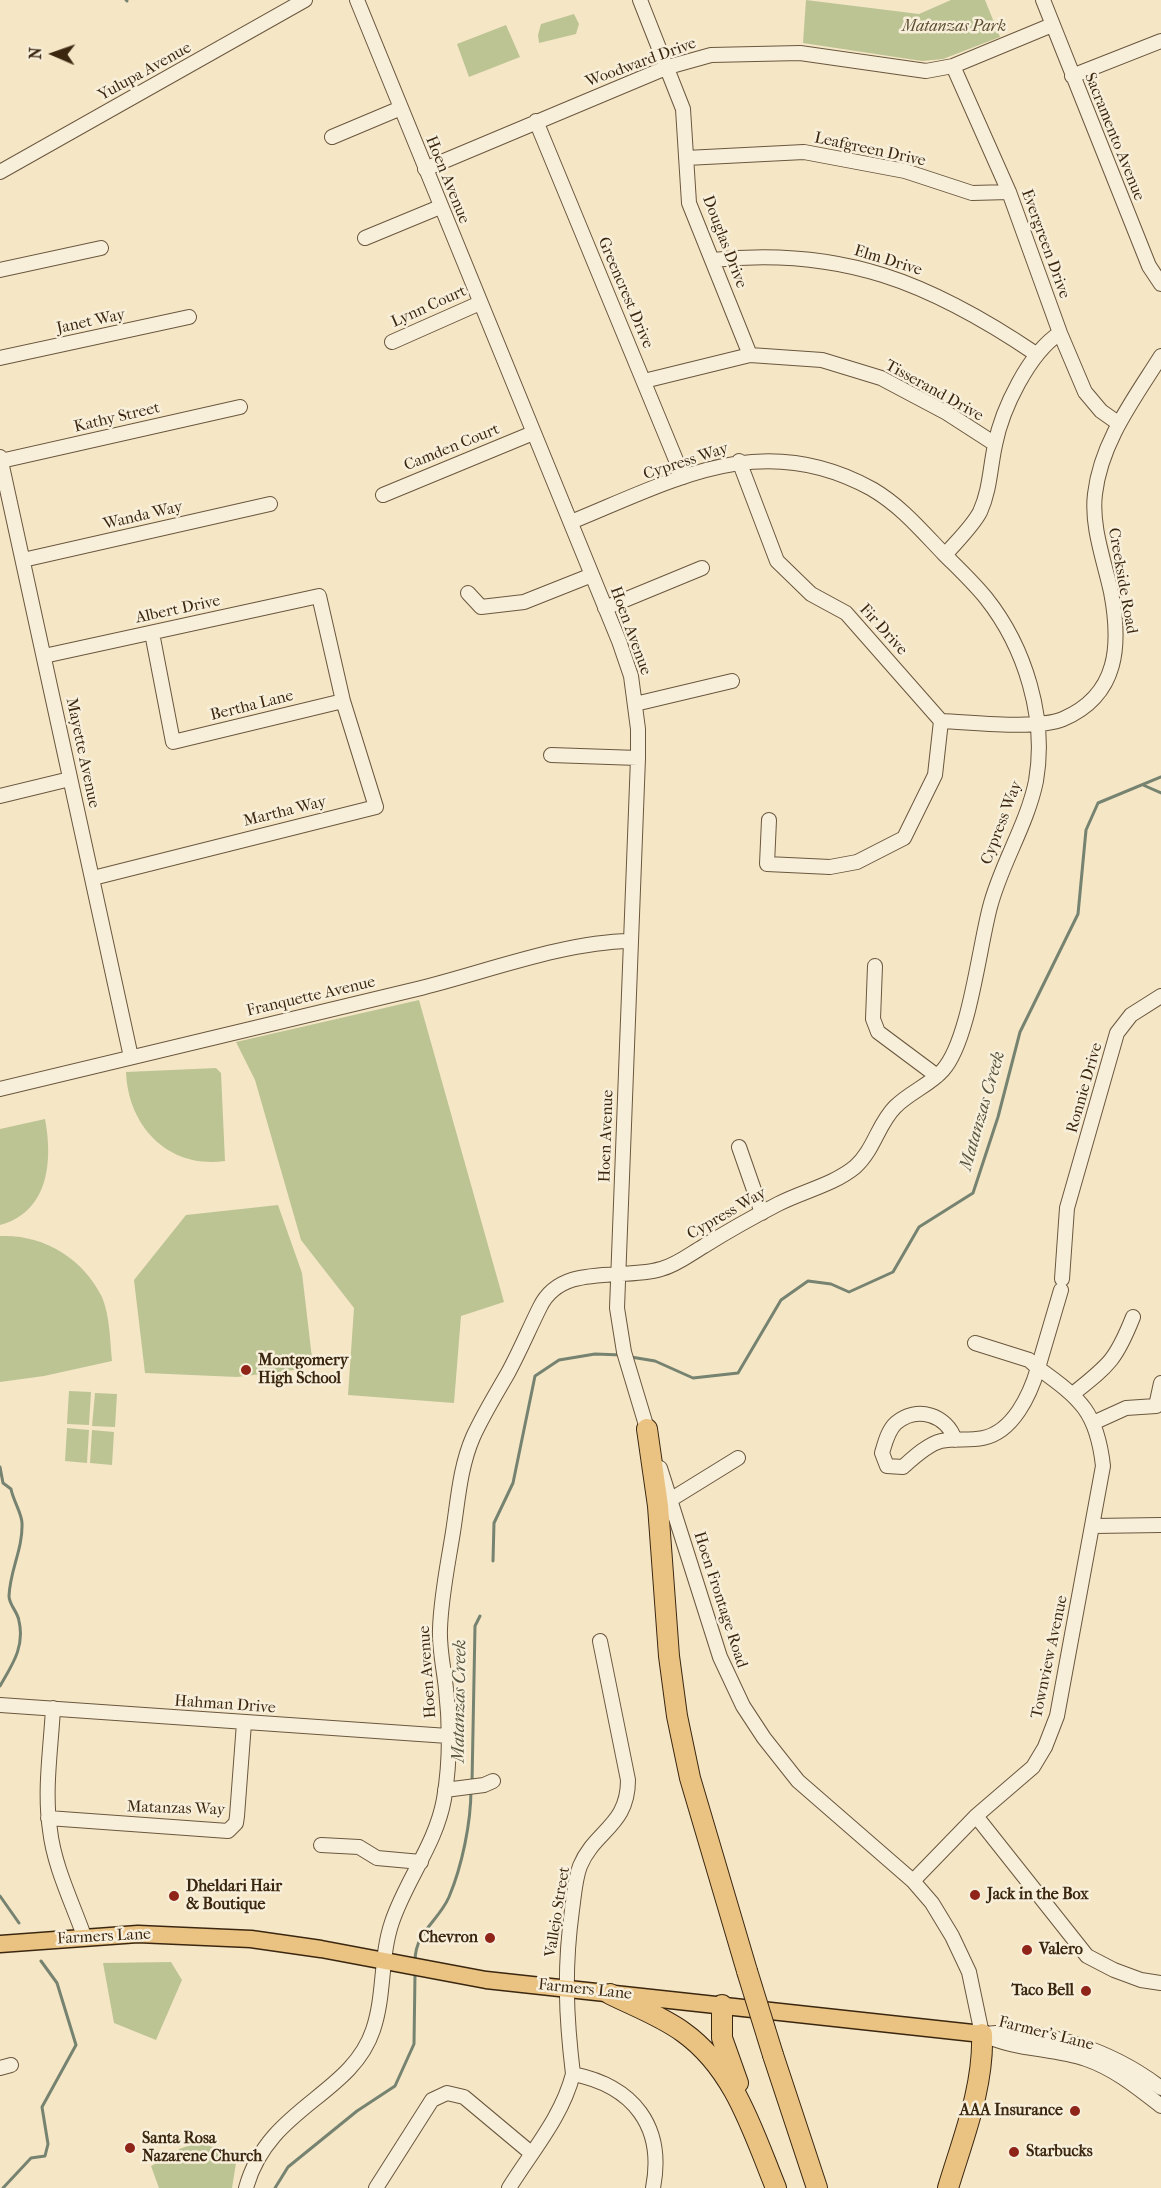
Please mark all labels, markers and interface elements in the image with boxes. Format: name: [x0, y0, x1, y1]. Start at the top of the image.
park label: Matanzas Park: [902, 17, 1006, 37]
north arrow: [24, 24, 84, 84]
street label: Woodward Drive: [583, 34, 699, 92]
street label: Yulupa Avenue: [95, 39, 195, 105]
text: N: [26, 47, 45, 60]
street label: Sacramento Avenue: [1080, 70, 1148, 204]
street label: Leafgreen Drive: [813, 129, 927, 171]
street label: Hoen Avenue: [421, 133, 473, 227]
street label: Evergreen Drive: [1016, 187, 1074, 301]
street label: Douglas Drive: [697, 193, 751, 291]
street label: Greencrest Drive: [593, 235, 657, 351]
street label: Elm Drive: [852, 242, 924, 280]
street label: Lynn Court: [388, 282, 470, 332]
street label: Janet Way: [55, 305, 127, 339]
street label: Tisserand Drive: [881, 356, 987, 426]
street label: Kathy Street: [72, 399, 162, 437]
street label: Camden Court: [402, 420, 502, 476]
street label: Cypress Way: [641, 439, 731, 485]
street label: Wanda Way: [101, 498, 185, 534]
street label: Creekside Road: [1103, 526, 1141, 636]
street label: Hoen Avenue: [605, 584, 655, 678]
street label: Albert Drive: [134, 592, 222, 628]
street label: Fir Drive: [855, 600, 911, 660]
street label: Bertha Lane: [208, 686, 296, 726]
street label: Mayette Avenue: [61, 696, 103, 810]
street label: Cypress Way: [977, 778, 1027, 868]
street label: Martha Way: [242, 792, 328, 832]
street label: Franquette Avenue: [245, 973, 377, 1021]
street label: Ronnie Drive: [1063, 1041, 1107, 1135]
water label: Matanzas Creek: [956, 1049, 1010, 1173]
street label: Hoen Avenue: [596, 1089, 618, 1183]
street label: Cypress Way: [684, 1184, 770, 1244]
place label: Montgomery High School: [258, 1351, 348, 1389]
marker: Montgomery High School: [239, 1363, 253, 1377]
street label: Hoen Frontage Road: [689, 1529, 751, 1671]
street label: Townview Avenue: [1028, 1594, 1072, 1720]
street label: Hoen Avenue: [415, 1625, 441, 1719]
water label: Matanzas Creek: [448, 1639, 472, 1763]
street label: Hahman Drive: [174, 1692, 276, 1718]
street label: Matanzas Way: [126, 1798, 226, 1820]
street label: Vallejo Street: [541, 1865, 575, 1959]
place label: Dheldari Hair & Boutique: [186, 1877, 282, 1915]
place label: Jack in the Box: [987, 1885, 1089, 1905]
marker: Jack in the Box: [968, 1888, 982, 1902]
marker: Dheldari Hair & Boutique: [167, 1889, 181, 1903]
street label: Farmers Lane: [56, 1925, 152, 1949]
place label: Chevron: [419, 1928, 478, 1948]
marker: Chevron: [483, 1931, 497, 1945]
place label: Valero: [1039, 1940, 1083, 1960]
marker: Valero: [1020, 1943, 1034, 1957]
street label: Farmers Lane: [537, 1976, 633, 2004]
place label: Taco Bell: [1011, 1981, 1074, 2001]
marker: Taco Bell: [1079, 1984, 1093, 1998]
street label: Farmer's Lane: [996, 2013, 1096, 2055]
place label: AAA Insurance: [960, 2101, 1063, 2121]
marker: AAA Insurance: [1068, 2104, 1082, 2118]
place label: Santa Rosa Nazarene Church: [142, 2129, 262, 2167]
marker: Santa Rosa Nazarene Church: [123, 2141, 137, 2155]
place label: Starbucks: [1026, 2142, 1093, 2162]
marker: Starbucks: [1007, 2145, 1021, 2159]

